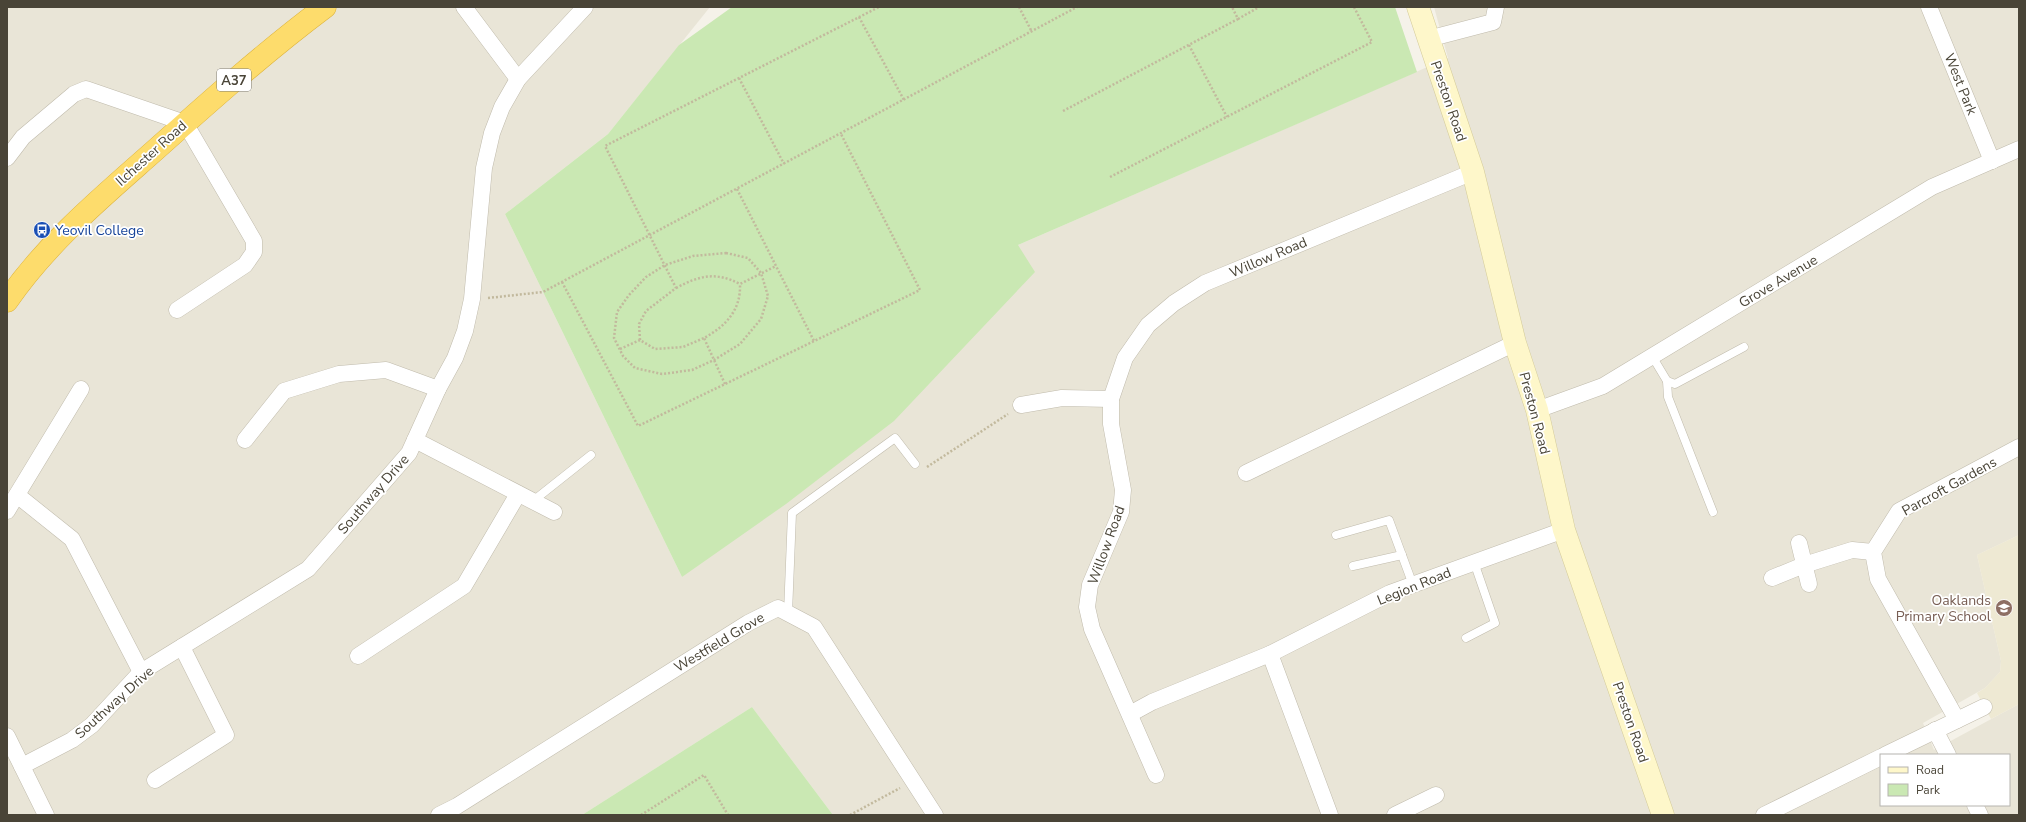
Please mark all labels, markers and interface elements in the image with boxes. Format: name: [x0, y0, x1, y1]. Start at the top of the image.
street label: West Park: [1940, 50, 1982, 119]
street label: Preston Road: [1426, 58, 1471, 144]
road number: A37: [217, 69, 251, 91]
street label: Ilchester Road: [112, 116, 191, 190]
bus stop icon: Yeovil College: [32, 220, 52, 240]
place label: Yeovil College: [54, 221, 144, 240]
street label: Willow Road: [1227, 233, 1310, 282]
street label: Grove Avenue: [1735, 250, 1821, 312]
street label: Preston Road: [1514, 370, 1555, 456]
street label: Southway Drive: [333, 450, 413, 538]
street label: Parcroft Gardens: [1898, 452, 2000, 520]
street label: Willow Road: [1083, 503, 1130, 587]
street label: Legion Road: [1374, 563, 1454, 610]
place label: Oaklands Primary School: [1896, 591, 1992, 626]
school or university icon: Oaklands Primary School: [1994, 598, 2014, 618]
street label: Westfield Grove: [671, 608, 768, 677]
street label: Southway Drive: [71, 662, 158, 743]
street label: Preston Road: [1608, 679, 1653, 765]
legend: [1880, 754, 2010, 806]
text: Road: [1916, 762, 1944, 778]
text: Park: [1916, 782, 1941, 798]

